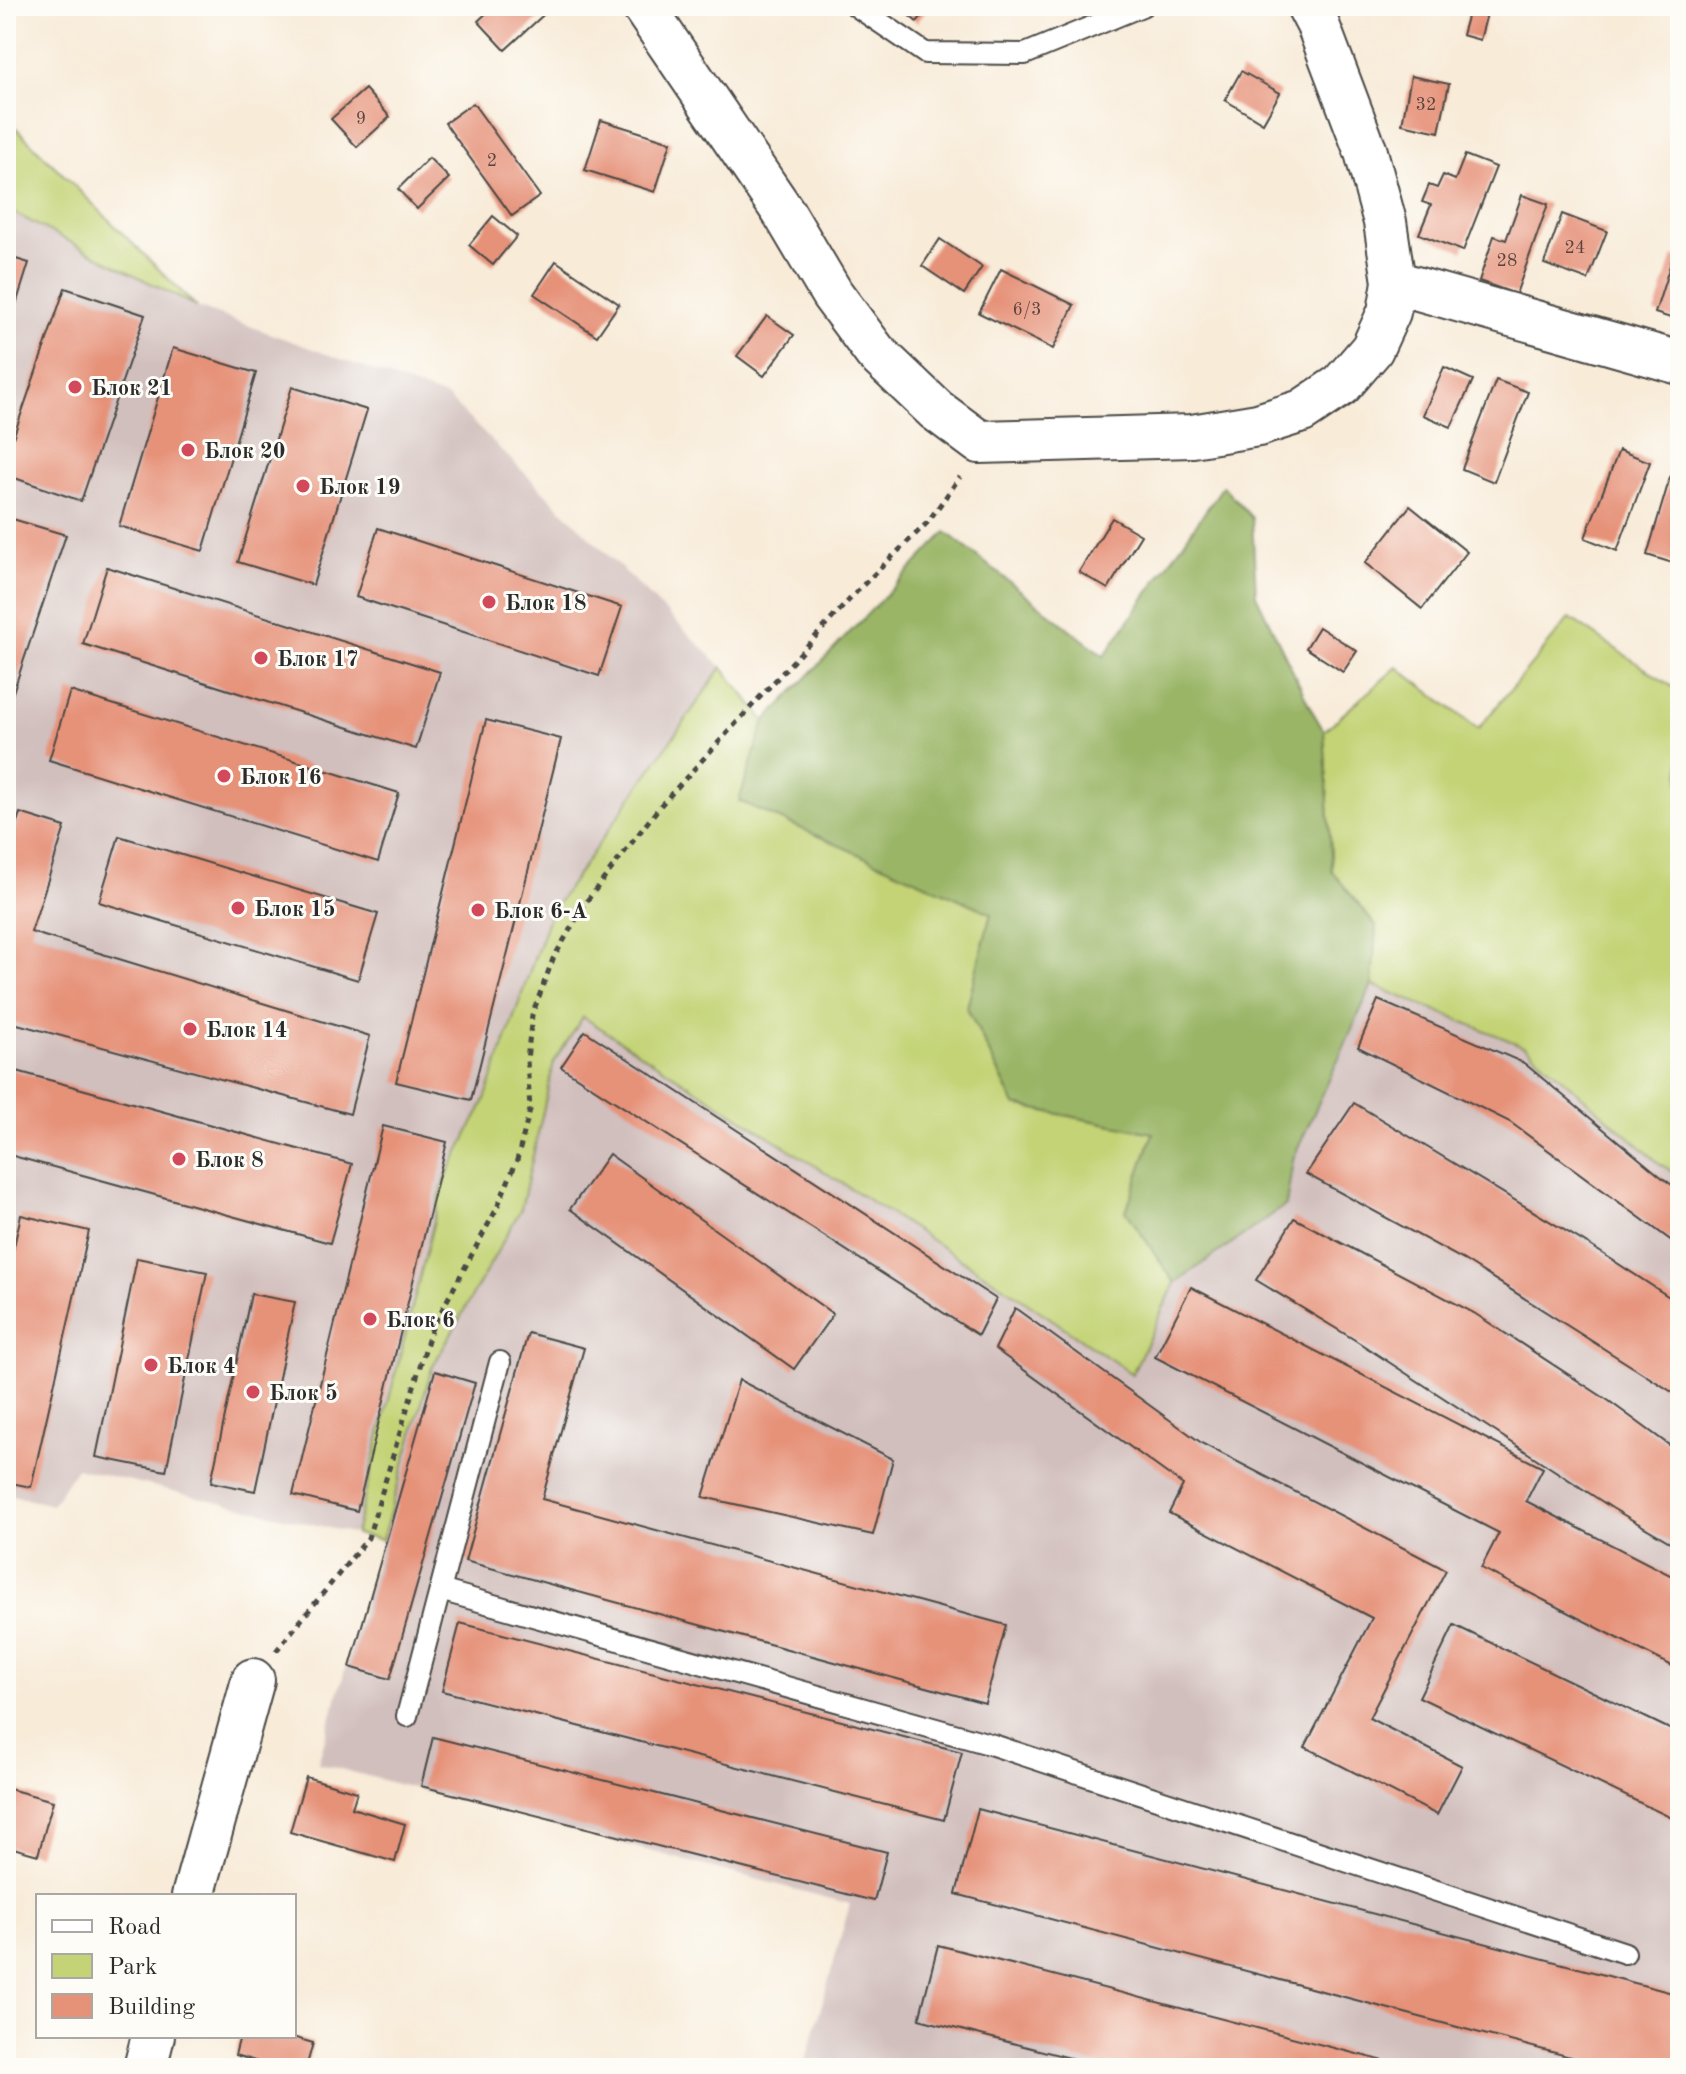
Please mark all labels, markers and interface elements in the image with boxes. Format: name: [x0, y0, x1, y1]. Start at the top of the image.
house number: 32: [1416, 96, 1436, 114]
house number: 9: [356, 110, 366, 128]
house number: 2: [487, 152, 497, 170]
house number: 24: [1565, 239, 1585, 257]
house number: 28: [1497, 252, 1517, 270]
house number: 6/3: [1013, 301, 1041, 319]
marker: Блок 21: [66, 378, 84, 396]
place label: Блок 21: [91, 378, 172, 400]
marker: Блок 20: [179, 441, 197, 459]
place label: Блок 20: [204, 441, 285, 463]
marker: Блок 19: [294, 477, 312, 495]
place label: Блок 19: [319, 477, 400, 499]
marker: Блок 18: [480, 593, 498, 611]
place label: Блок 18: [505, 593, 586, 615]
marker: Блок 17: [252, 649, 270, 667]
place label: Блок 17: [277, 649, 358, 671]
marker: Блок 16: [215, 767, 233, 785]
place label: Блок 16: [240, 767, 321, 789]
marker: Блок 15: [229, 899, 247, 917]
place label: Блок 15: [254, 899, 335, 921]
marker: Блок 6-А: [469, 901, 487, 919]
place label: Блок 6-А: [494, 901, 588, 923]
marker: Блок 14: [181, 1020, 199, 1038]
place label: Блок 14: [206, 1020, 287, 1042]
marker: Блок 8: [170, 1150, 188, 1168]
place label: Блок 8: [195, 1150, 264, 1172]
marker: Блок 6: [361, 1310, 379, 1328]
place label: Блок 6: [386, 1310, 455, 1332]
marker: Блок 4: [142, 1356, 160, 1374]
place label: Блок 4: [167, 1356, 236, 1378]
marker: Блок 5: [244, 1383, 262, 1401]
place label: Блок 5: [269, 1383, 338, 1405]
legend: [36, 1894, 296, 2038]
text: Road: [108, 1916, 161, 1940]
text: Park: [108, 1956, 157, 1980]
text: Building: [108, 1996, 195, 2020]

